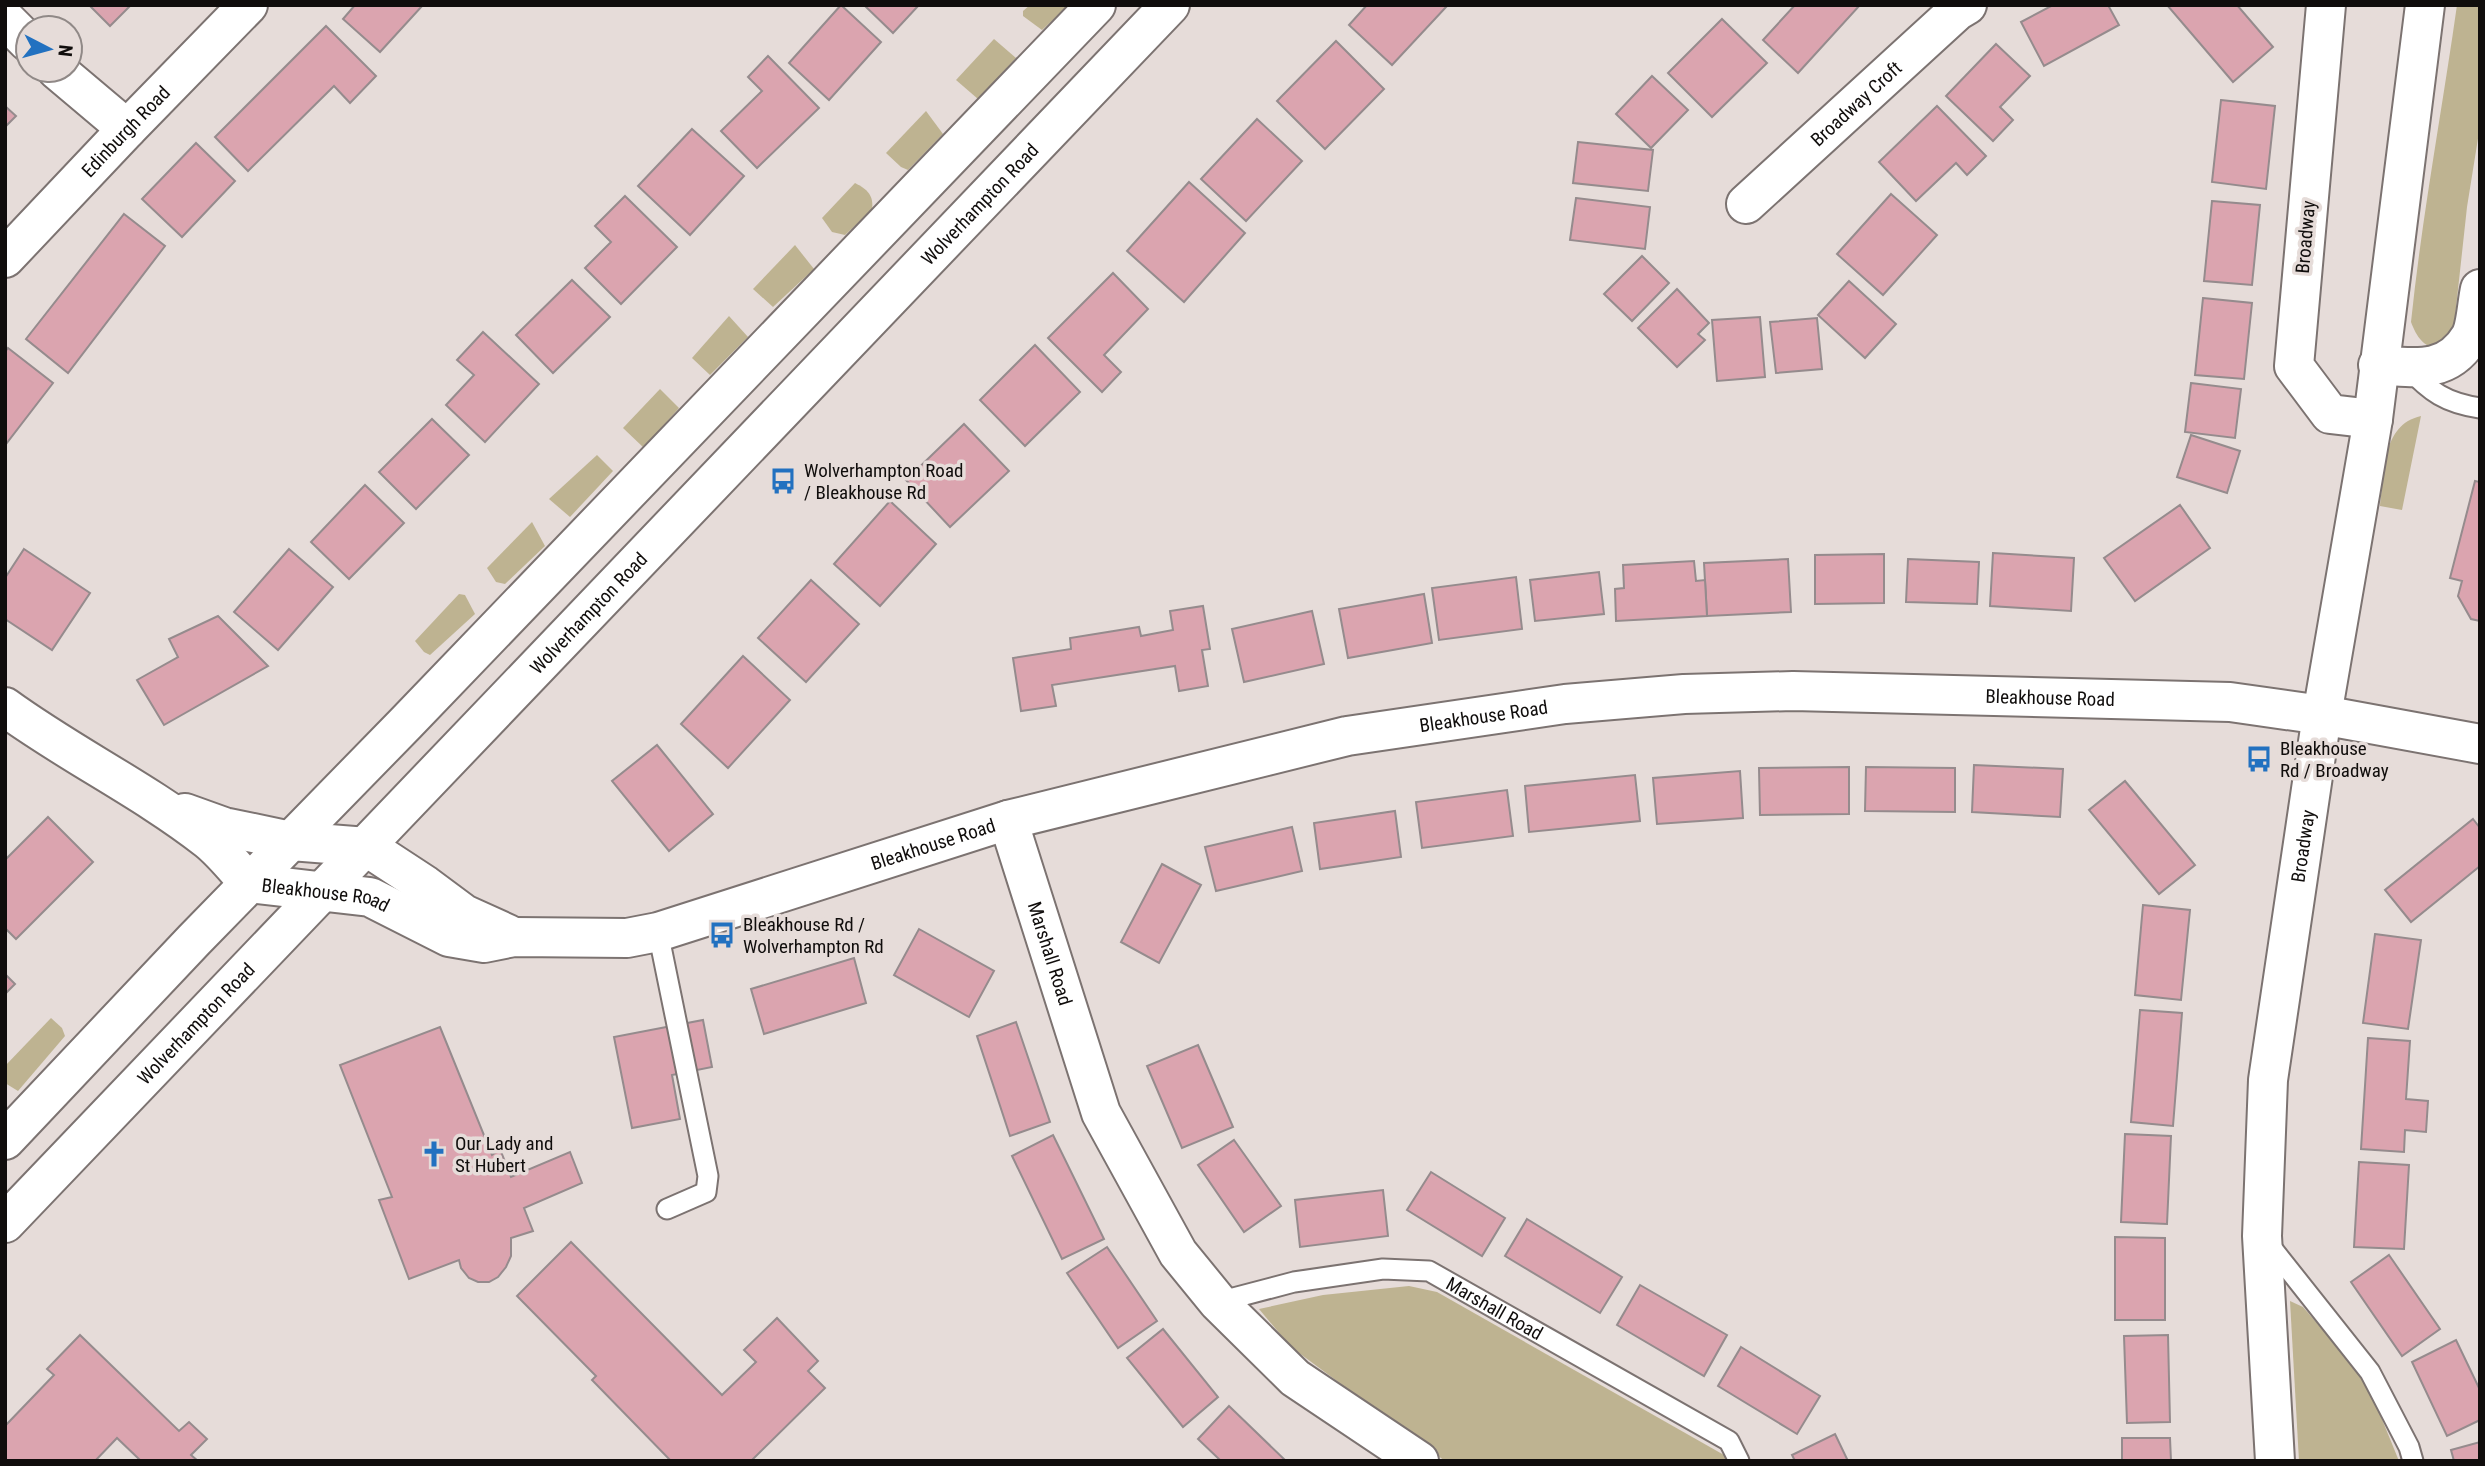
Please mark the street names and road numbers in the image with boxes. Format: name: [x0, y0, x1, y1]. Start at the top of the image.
street label: Broadway Croft: [1806, 56, 1907, 151]
street label: Edinburgh Road: [77, 81, 175, 182]
street label: Wolverhampton Road: [917, 139, 1043, 270]
street label: Broadway: [2291, 199, 2320, 275]
street label: Wolverhampton Road: [525, 548, 652, 679]
street label: Bleakhouse Road: [1985, 685, 2115, 711]
street label: Bleakhouse Road: [1418, 696, 1549, 737]
street label: Broadway: [2286, 808, 2320, 884]
street label: Bleakhouse Road: [868, 814, 998, 875]
street label: Bleakhouse Road: [261, 874, 393, 917]
street label: Marshall Road: [1023, 899, 1077, 1008]
street label: Wolverhampton Road: [133, 958, 260, 1089]
street label: Marshall Road: [1442, 1272, 1547, 1345]

